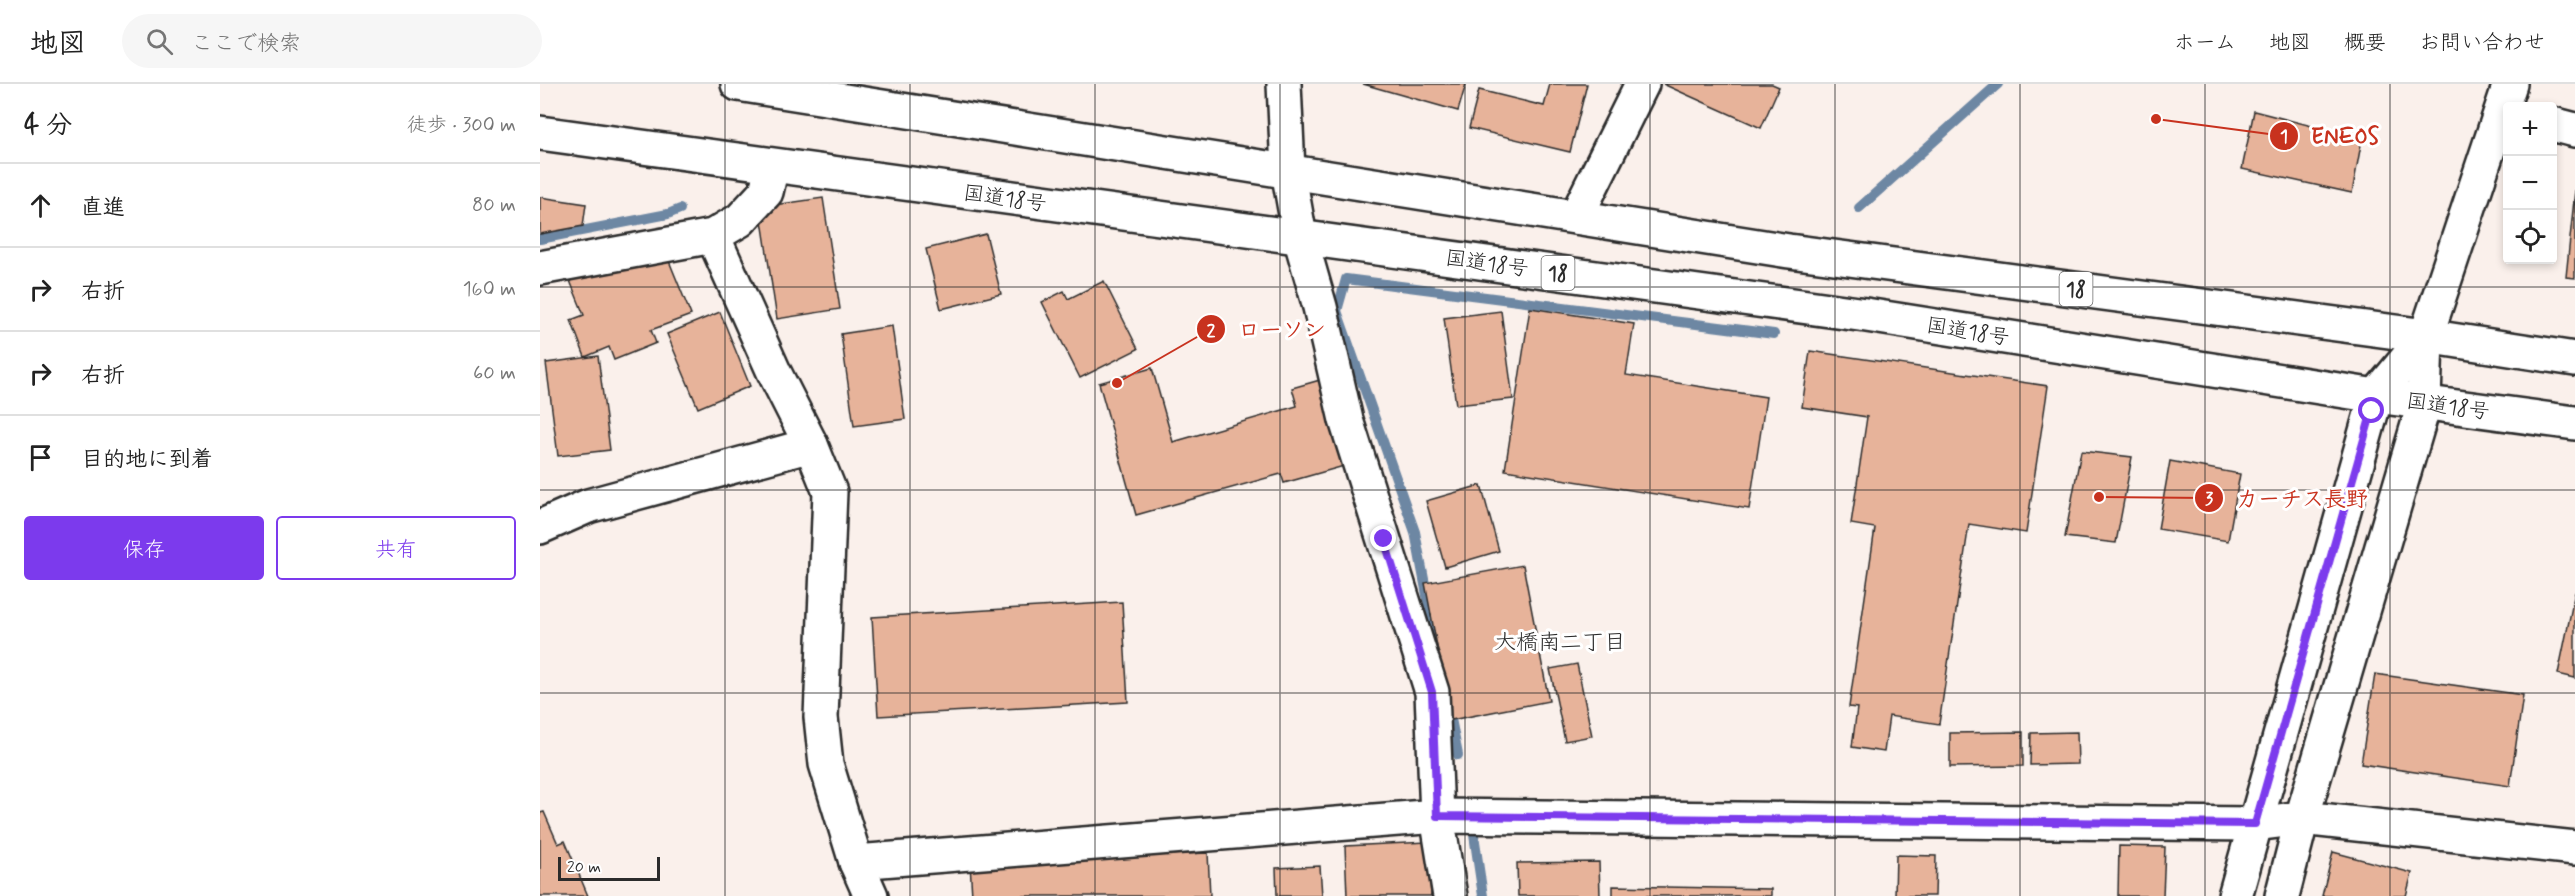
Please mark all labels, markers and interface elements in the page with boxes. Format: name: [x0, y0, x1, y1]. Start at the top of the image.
search box: [122, 14, 542, 68]
icon: search: [143, 25, 176, 58]
text: 地図: [30, 26, 86, 63]
text: ホーム: [2174, 29, 2236, 57]
text: 地図: [2269, 29, 2311, 57]
text: 概要: [2344, 29, 2386, 57]
text: お問い合わせ: [2419, 29, 2545, 57]
text: ここで検索: [191, 30, 301, 58]
map controls: [2503, 102, 2557, 264]
button: +: [2503, 102, 2557, 156]
text: 4 分: [24, 109, 72, 143]
text: 徒歩 · 300 m: [407, 112, 516, 139]
callout: ENEOS: [2269, 116, 2391, 156]
text: ENEOS: [2311, 123, 2380, 151]
text: 1: [2280, 125, 2288, 149]
button: −: [2503, 156, 2557, 210]
street label: 国道18号: [961, 179, 1048, 219]
icon: ahead: [24, 189, 57, 222]
text: 80 m: [472, 192, 516, 219]
text: 直進: [81, 194, 125, 222]
button: locate: [2503, 210, 2557, 264]
street label: 国道18号: [1443, 244, 1530, 284]
road number: 18: [1542, 256, 1574, 290]
road number: 18: [2060, 272, 2092, 306]
icon: right: [24, 273, 57, 306]
text: 160 m: [463, 276, 516, 303]
text: 右折: [81, 278, 125, 306]
callout: ローソン: [1196, 309, 1338, 349]
street label: 国道18号: [1924, 312, 2011, 352]
text: ローソン: [1238, 317, 1326, 345]
text: 2: [1207, 319, 1216, 343]
icon: right: [24, 357, 57, 390]
text: 60 m: [473, 360, 516, 387]
text: 右折: [81, 362, 125, 390]
street label: 国道18号: [2404, 387, 2491, 427]
route start: [2358, 397, 2384, 423]
icon: arrive: [24, 441, 57, 474]
text: 目的地に到着: [81, 446, 213, 474]
callout: カーチス長野: [2194, 478, 2380, 518]
text: カーチス長野: [2236, 486, 2368, 514]
text: 3: [2205, 487, 2214, 511]
button: 保存: [24, 516, 264, 580]
button: 共有: [276, 516, 516, 580]
route end: [1370, 525, 1396, 551]
district label: 大橋南二丁目: [1494, 629, 1626, 657]
scale bar: [558, 854, 660, 882]
text: 20 m: [567, 857, 601, 878]

